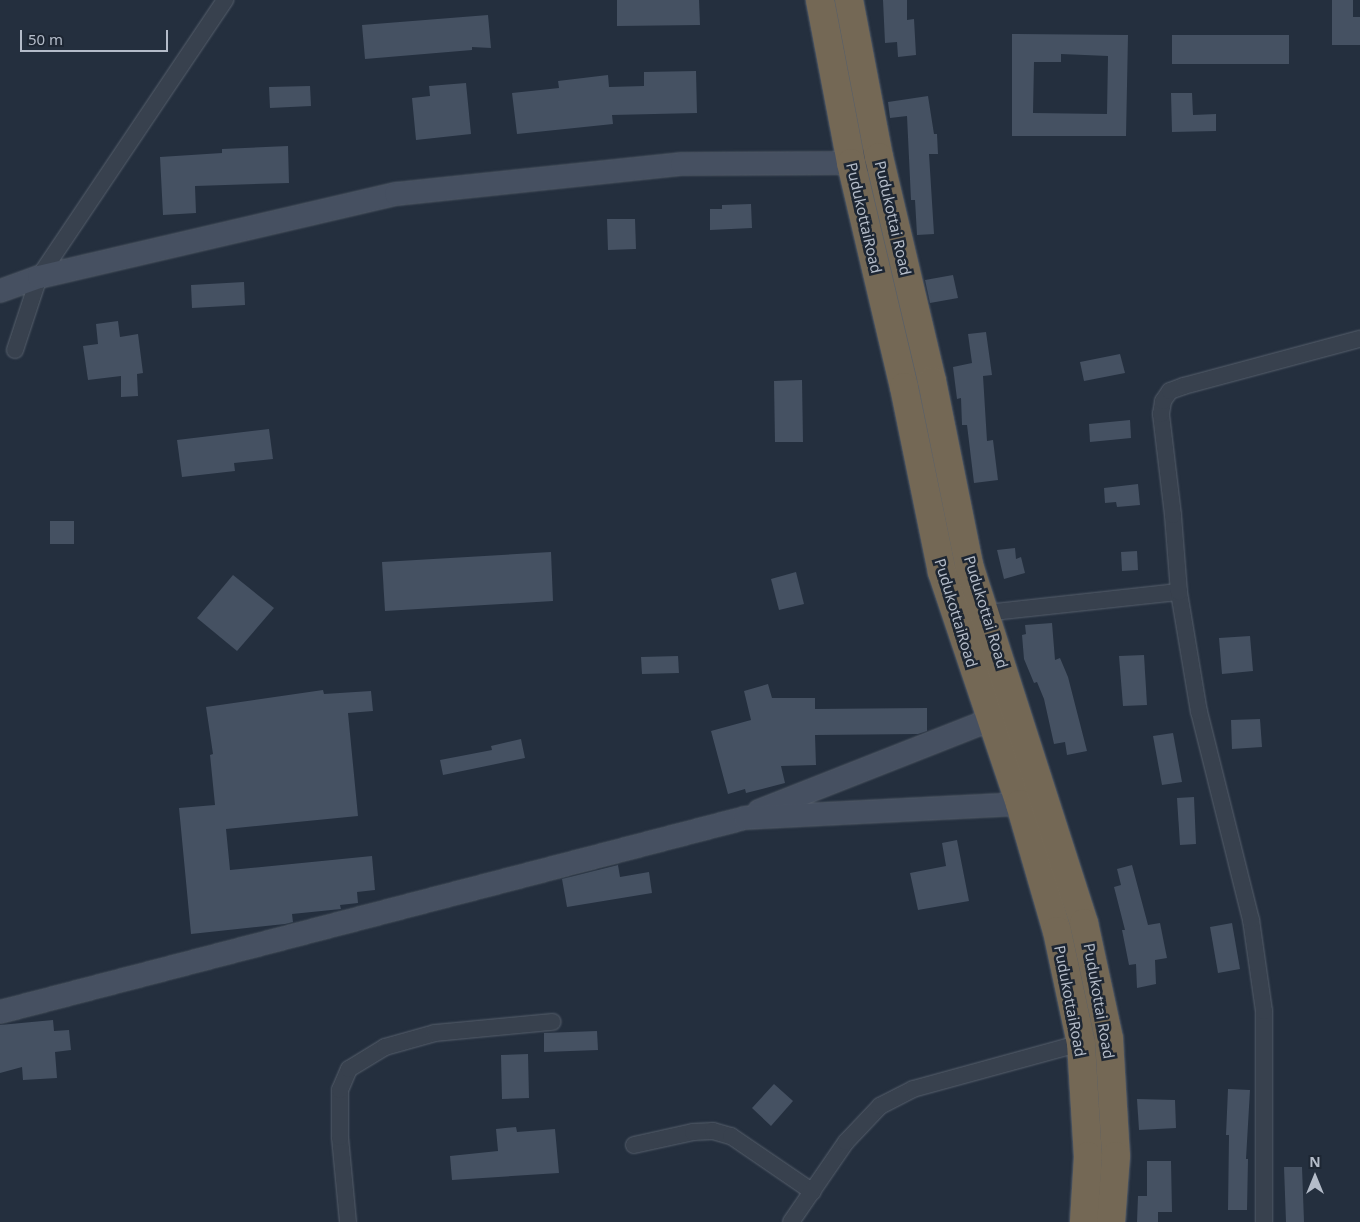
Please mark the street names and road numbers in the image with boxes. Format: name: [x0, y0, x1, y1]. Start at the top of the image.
street label: Pudukottai Road: [871, 159, 915, 277]
street label: PudukottaiRoad: [843, 161, 885, 275]
street label: Pudukottai Road: [960, 553, 1012, 671]
street label: PudukottaiRoad: [931, 556, 981, 670]
street label: Pudukottai Road: [1080, 942, 1118, 1060]
street label: PudukottaiRoad: [1050, 944, 1090, 1058]

